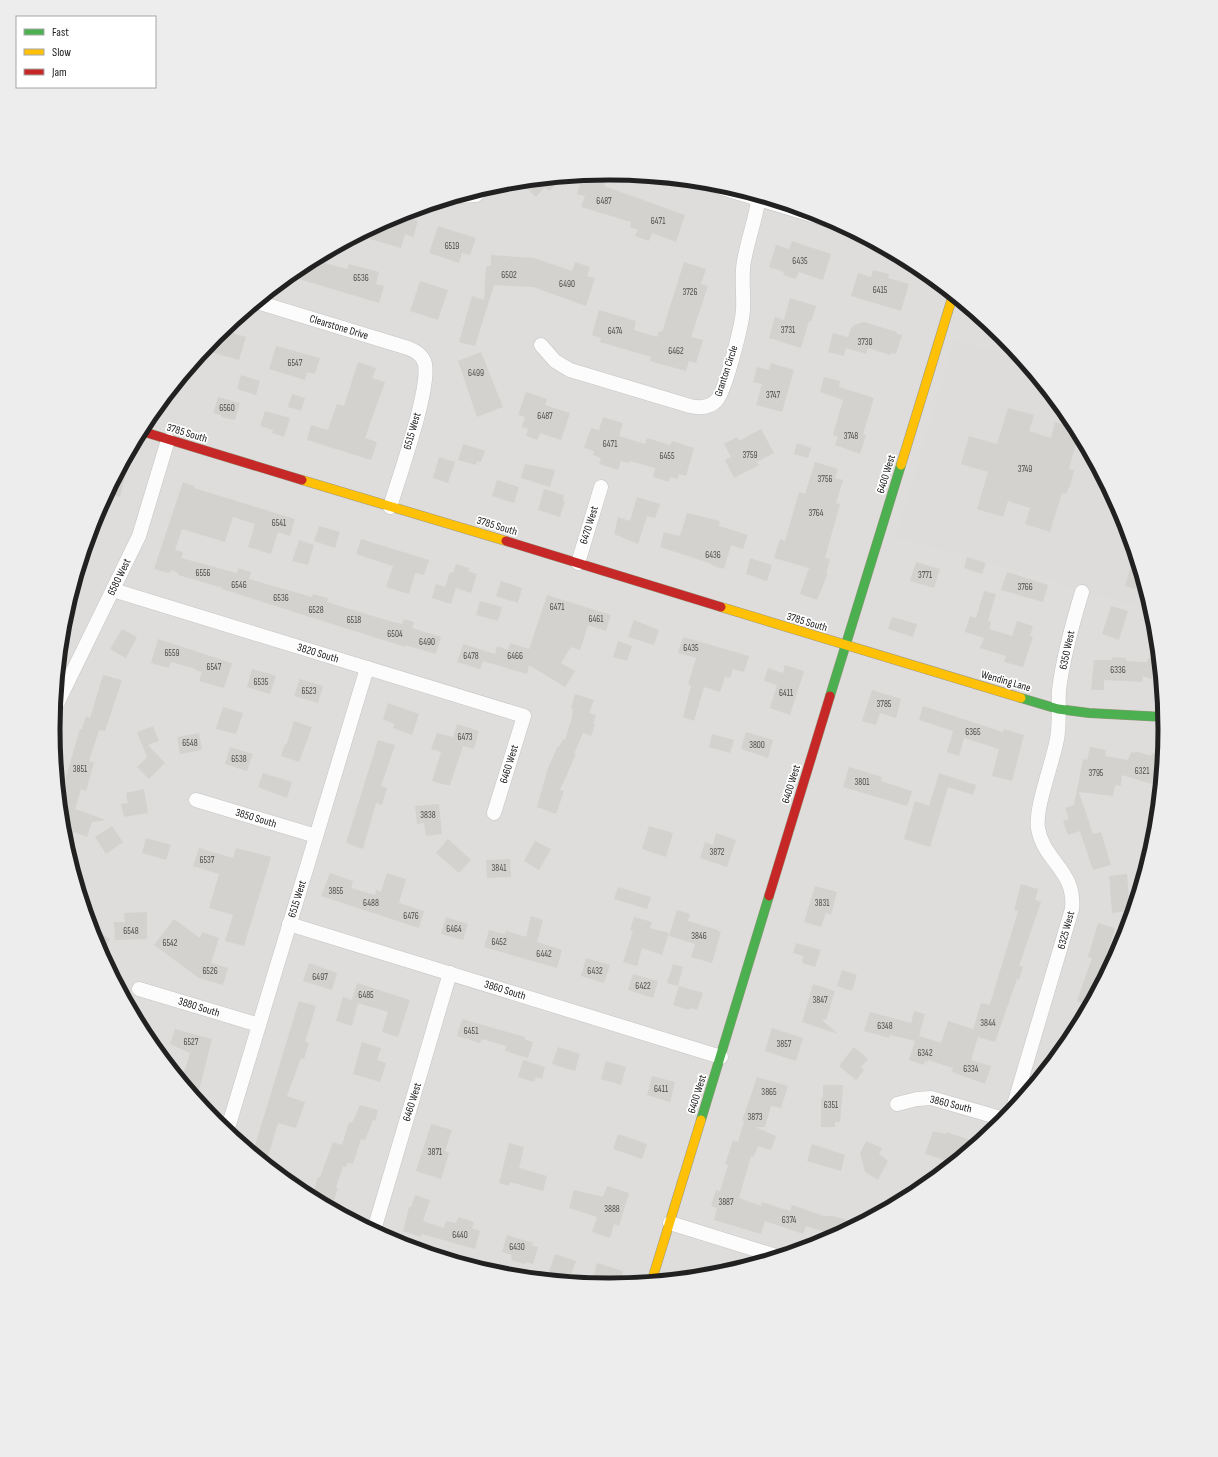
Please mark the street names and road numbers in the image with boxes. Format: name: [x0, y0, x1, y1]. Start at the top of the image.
street label: Clearstone Drive: [308, 312, 370, 342]
street label: Granton Circle: [712, 344, 740, 398]
street label: 6515 West: [401, 410, 424, 451]
street label: 3785 South: [165, 421, 209, 445]
street label: 6400 West: [874, 452, 898, 495]
street label: 6470 West: [577, 504, 601, 546]
street label: 3785 South: [475, 514, 519, 538]
street label: 6580 West: [105, 556, 134, 598]
street label: 3785 South: [785, 610, 829, 634]
street label: 6350 West: [1057, 629, 1078, 671]
street label: 3820 South: [296, 641, 341, 666]
street label: Wending Lane: [980, 668, 1032, 694]
street label: 6460 West: [497, 742, 521, 785]
street label: 6400 West: [779, 762, 803, 805]
street label: 3850 South: [234, 806, 278, 831]
street label: 6515 West: [285, 878, 309, 919]
street label: 6325 West: [1055, 909, 1077, 950]
street label: 3860 South: [483, 978, 528, 1003]
street label: 3880 South: [177, 995, 222, 1020]
street label: 6400 West: [685, 1072, 709, 1115]
street label: 6460 West: [400, 1080, 424, 1123]
street label: 3860 South: [929, 1093, 974, 1116]

